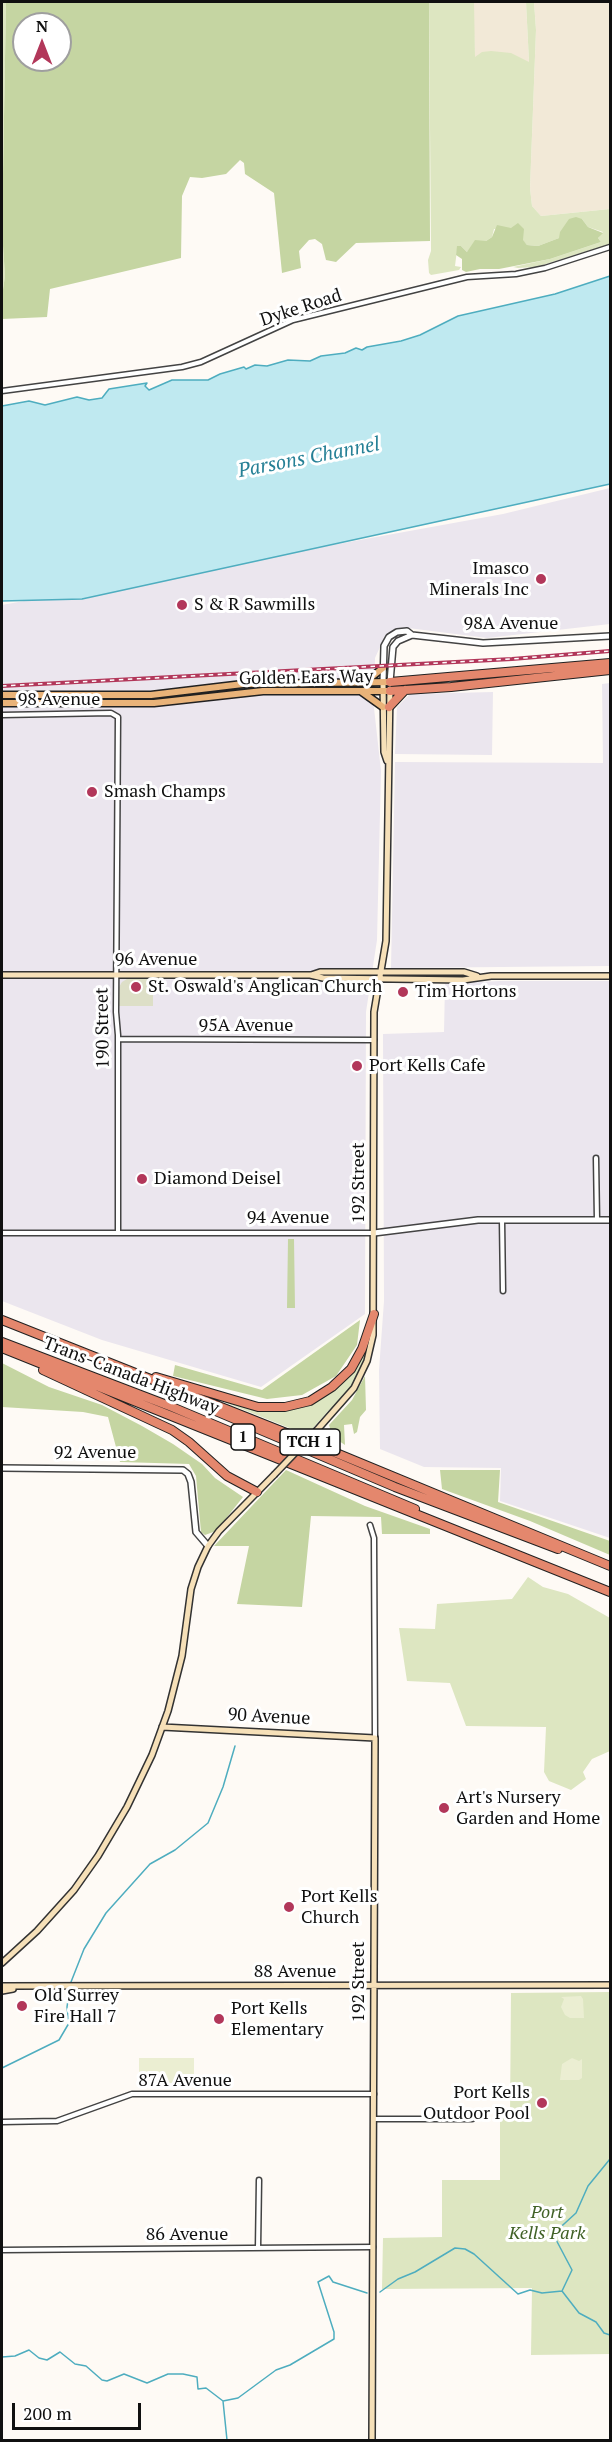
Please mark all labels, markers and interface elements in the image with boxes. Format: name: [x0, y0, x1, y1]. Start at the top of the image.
north arrow: [12, 12, 72, 72]
text: N: [36, 15, 48, 37]
street label: Dyke Road: [257, 285, 345, 331]
water label: Parsons Channel: [236, 433, 382, 483]
place label: Imasco Minerals Inc: [429, 558, 529, 600]
marker: Imasco Minerals Inc: [534, 572, 548, 586]
place label: S & R Sawmills: [194, 594, 315, 616]
marker: S & R Sawmills: [175, 598, 189, 612]
street label: 98A Avenue: [464, 613, 558, 635]
street label: Golden Ears Way: [239, 666, 373, 690]
street label: 98 Avenue: [18, 689, 100, 711]
place label: Smash Champs: [104, 781, 226, 803]
marker: Smash Champs: [85, 785, 99, 799]
street label: 96 Avenue: [115, 949, 197, 971]
place label: St. Oswald's Anglican Church: [148, 976, 382, 998]
marker: St. Oswald's Anglican Church: [129, 980, 143, 994]
place label: Tim Hortons: [415, 981, 517, 1003]
marker: Tim Hortons: [396, 985, 410, 999]
street label: 190 Street: [91, 987, 115, 1069]
street label: 95A Avenue: [199, 1015, 293, 1037]
place label: Port Kells Cafe: [369, 1055, 485, 1077]
marker: Port Kells Cafe: [350, 1059, 364, 1073]
street label: 192 Street: [348, 1142, 370, 1224]
place label: Diamond Deisel: [154, 1168, 281, 1190]
marker: Diamond Deisel: [135, 1172, 149, 1186]
street label: 94 Avenue: [247, 1207, 329, 1229]
street label: Trans-Canada Highway: [40, 1332, 222, 1420]
road number: 1: [231, 1424, 255, 1450]
road number: TCH 1: [280, 1429, 340, 1455]
street label: 92 Avenue: [54, 1442, 136, 1464]
street label: 90 Avenue: [227, 1704, 311, 1730]
place label: Art's Nursery Garden and Home: [456, 1787, 600, 1830]
marker: Art's Nursery Garden and Home: [437, 1801, 451, 1815]
place label: Port Kells Church: [301, 1886, 378, 1928]
marker: Port Kells Church: [282, 1900, 296, 1914]
street label: 192 Street: [348, 1941, 370, 2023]
street label: 88 Avenue: [254, 1961, 336, 1983]
place label: Old Surrey Fire Hall 7: [34, 1985, 119, 2028]
place label: Port Kells Elementary: [231, 1998, 323, 2040]
marker: Old Surrey Fire Hall 7: [15, 1999, 29, 2013]
marker: Port Kells Elementary: [212, 2012, 226, 2026]
street label: 87A Avenue: [138, 2070, 232, 2092]
place label: Port Kells Outdoor Pool: [423, 2082, 530, 2124]
marker: Port Kells Outdoor Pool: [535, 2096, 549, 2110]
park label: Port Kells Park: [509, 2202, 585, 2244]
street label: 86 Avenue: [146, 2224, 228, 2246]
scale bar: [15, 2391, 144, 2429]
text: 200 m: [23, 2401, 72, 2425]

